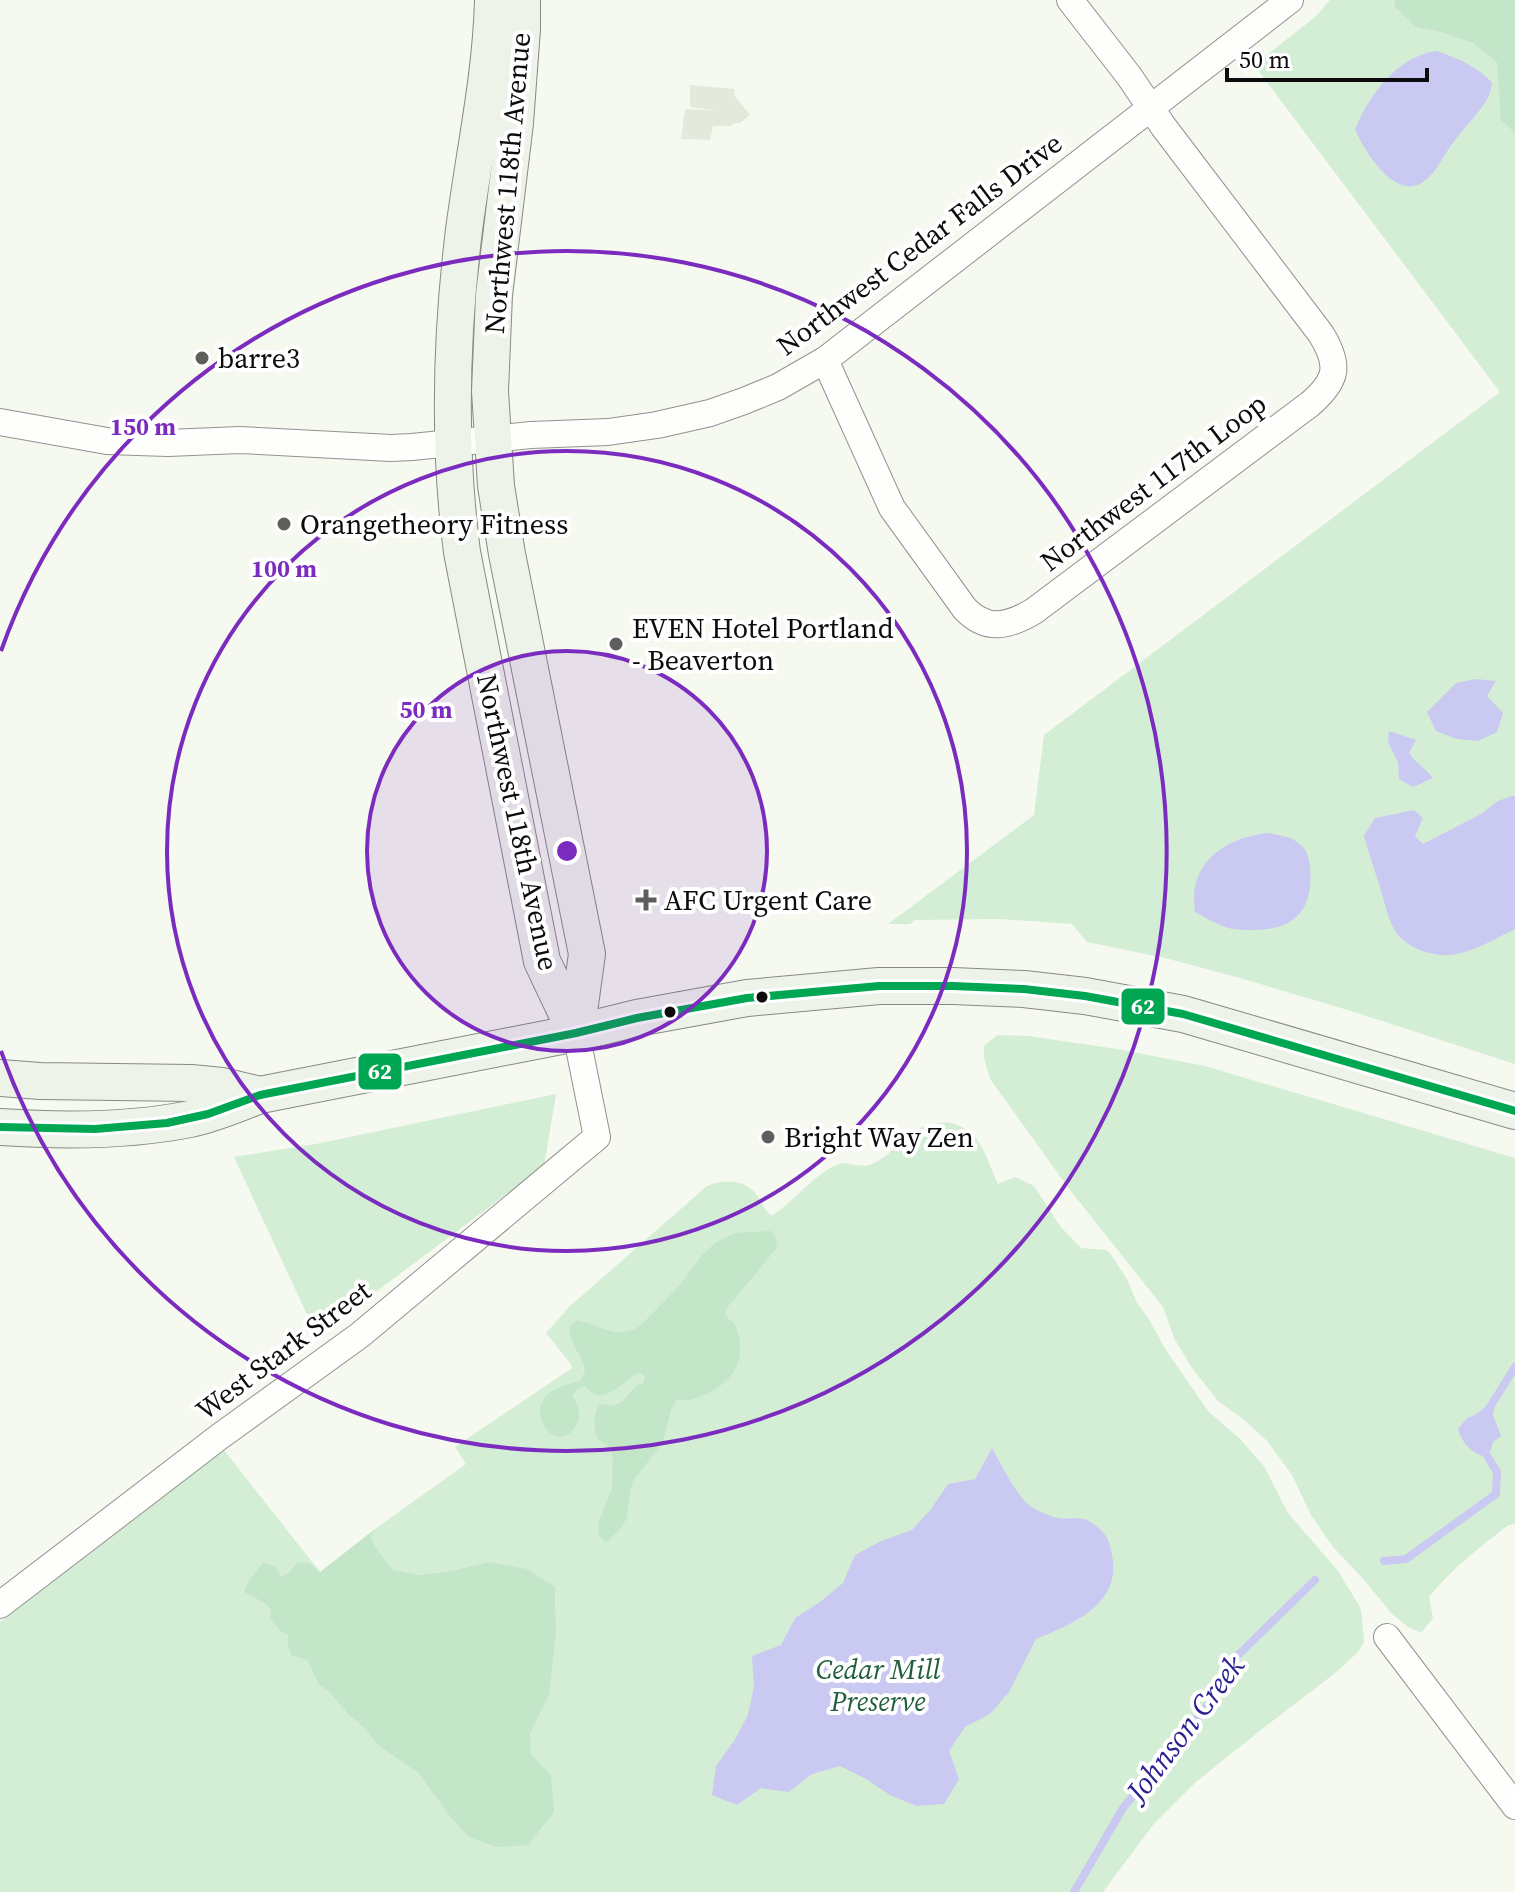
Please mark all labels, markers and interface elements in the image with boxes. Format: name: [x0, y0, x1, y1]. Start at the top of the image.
street label: Northwest 118th Avenue: [475, 31, 539, 335]
scale bar: [1227, 32, 1427, 82]
text: 50 m: [1239, 43, 1290, 76]
street label: Northwest Cedar Falls Drive: [769, 124, 1069, 364]
place label: barre3: [218, 339, 300, 377]
marker: barre3: [193, 349, 211, 367]
street label: Northwest 117th Loop: [1032, 384, 1274, 580]
text: 150 m: [110, 410, 176, 443]
place label: Orangetheory Fitness: [300, 505, 568, 543]
marker: Orangetheory Fitness: [275, 515, 293, 533]
text: 100 m: [251, 552, 317, 585]
place label: EVEN Hotel Portland - Beaverton: [632, 609, 894, 679]
marker: EVEN Hotel Portland - Beaverton: [607, 635, 625, 653]
street label: Northwest 118th Avenue: [468, 670, 568, 974]
text: 50 m: [400, 693, 453, 726]
centre of rings: [553, 837, 581, 865]
place label: AFC Urgent Care: [664, 881, 872, 919]
marker: AFC Urgent Care: [635, 889, 657, 911]
line badge: 62: [1120, 987, 1166, 1026]
unlabelled marker: [754, 989, 770, 1005]
text: 62: [1131, 991, 1155, 1021]
unlabelled marker: [662, 1004, 678, 1020]
line badge: 62: [357, 1052, 403, 1091]
text: 62: [368, 1056, 392, 1086]
place label: Bright Way Zen: [784, 1118, 974, 1156]
marker: Bright Way Zen: [759, 1128, 777, 1146]
street label: West Stark Street: [188, 1271, 379, 1428]
water label: Johnson Creek: [1114, 1646, 1254, 1813]
park label: Cedar Mill Preserve: [816, 1650, 941, 1720]

